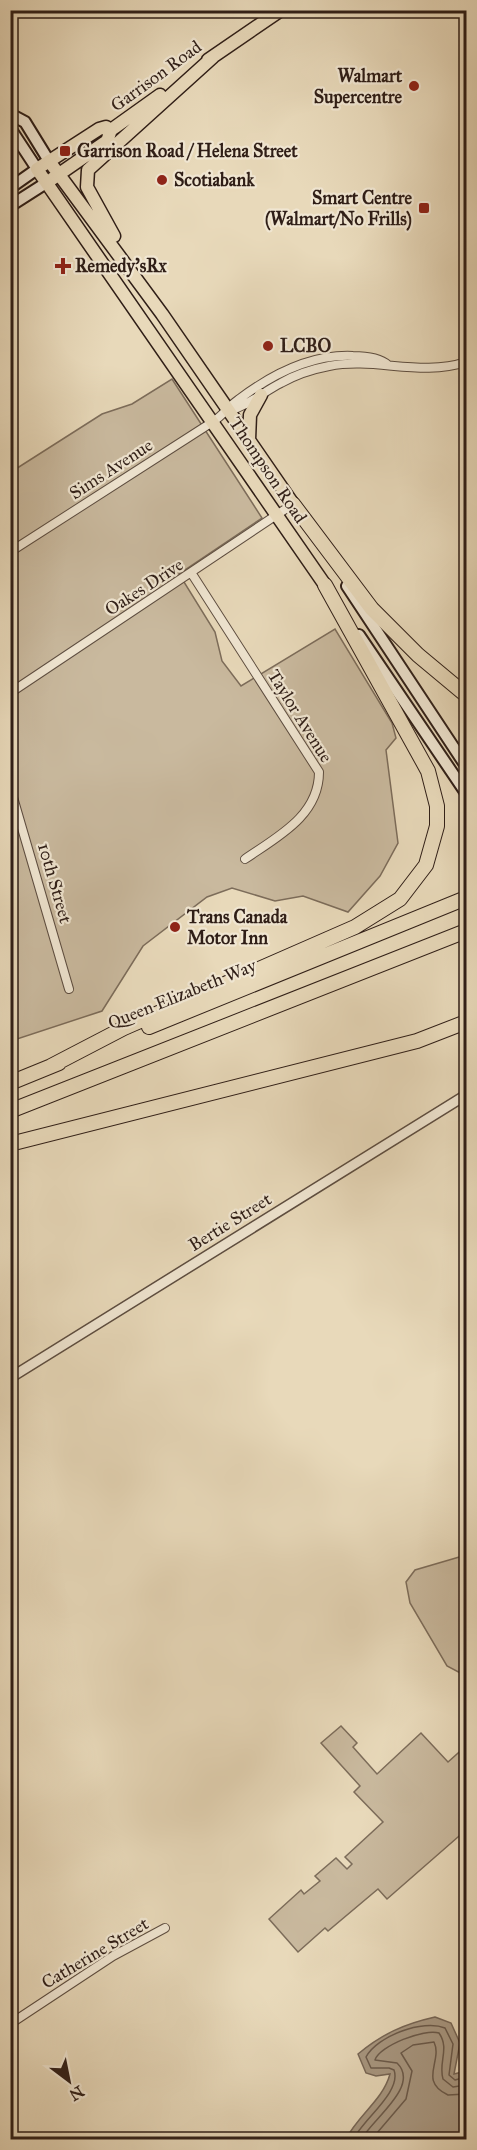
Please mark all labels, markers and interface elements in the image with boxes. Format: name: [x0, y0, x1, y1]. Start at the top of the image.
street label: Garrison Road: [106, 36, 206, 116]
place label: Walmart Supercentre: [314, 65, 403, 109]
marker: Walmart Supercentre: [407, 79, 421, 93]
place label: Garrison Road / Helena Street: [77, 140, 298, 162]
marker: Garrison Road / Helena Street: [58, 144, 72, 158]
place label: Scotiabank: [174, 169, 255, 191]
marker: Scotiabank: [155, 173, 169, 187]
place label: Smart Centre (Walmart/No Frills): [265, 187, 412, 231]
marker: Smart Centre (Walmart/No Frills): [417, 201, 431, 215]
place label: Remedy'sRx: [75, 255, 168, 278]
marker: Remedy'sRx: [56, 259, 70, 273]
place label: LCBO: [280, 335, 331, 357]
marker: LCBO: [261, 339, 275, 353]
street label: Thompson Road: [224, 413, 312, 527]
street label: Sims Avenue: [65, 434, 157, 504]
street label: Oakes Drive: [101, 554, 187, 620]
street label: Taylor Avenue: [263, 665, 337, 767]
street label: 10th Street: [33, 840, 77, 926]
place label: Trans Canada Motor Inn: [186, 906, 288, 949]
marker: Trans Canada Motor Inn: [168, 920, 182, 934]
street label: Queen Elizabeth Way: [105, 954, 260, 1034]
street label: Bertie Street: [185, 1188, 276, 1256]
street label: Catherine Street: [37, 1912, 153, 1994]
north arrow: [39, 2051, 99, 2111]
text: N: [66, 2082, 87, 2105]

